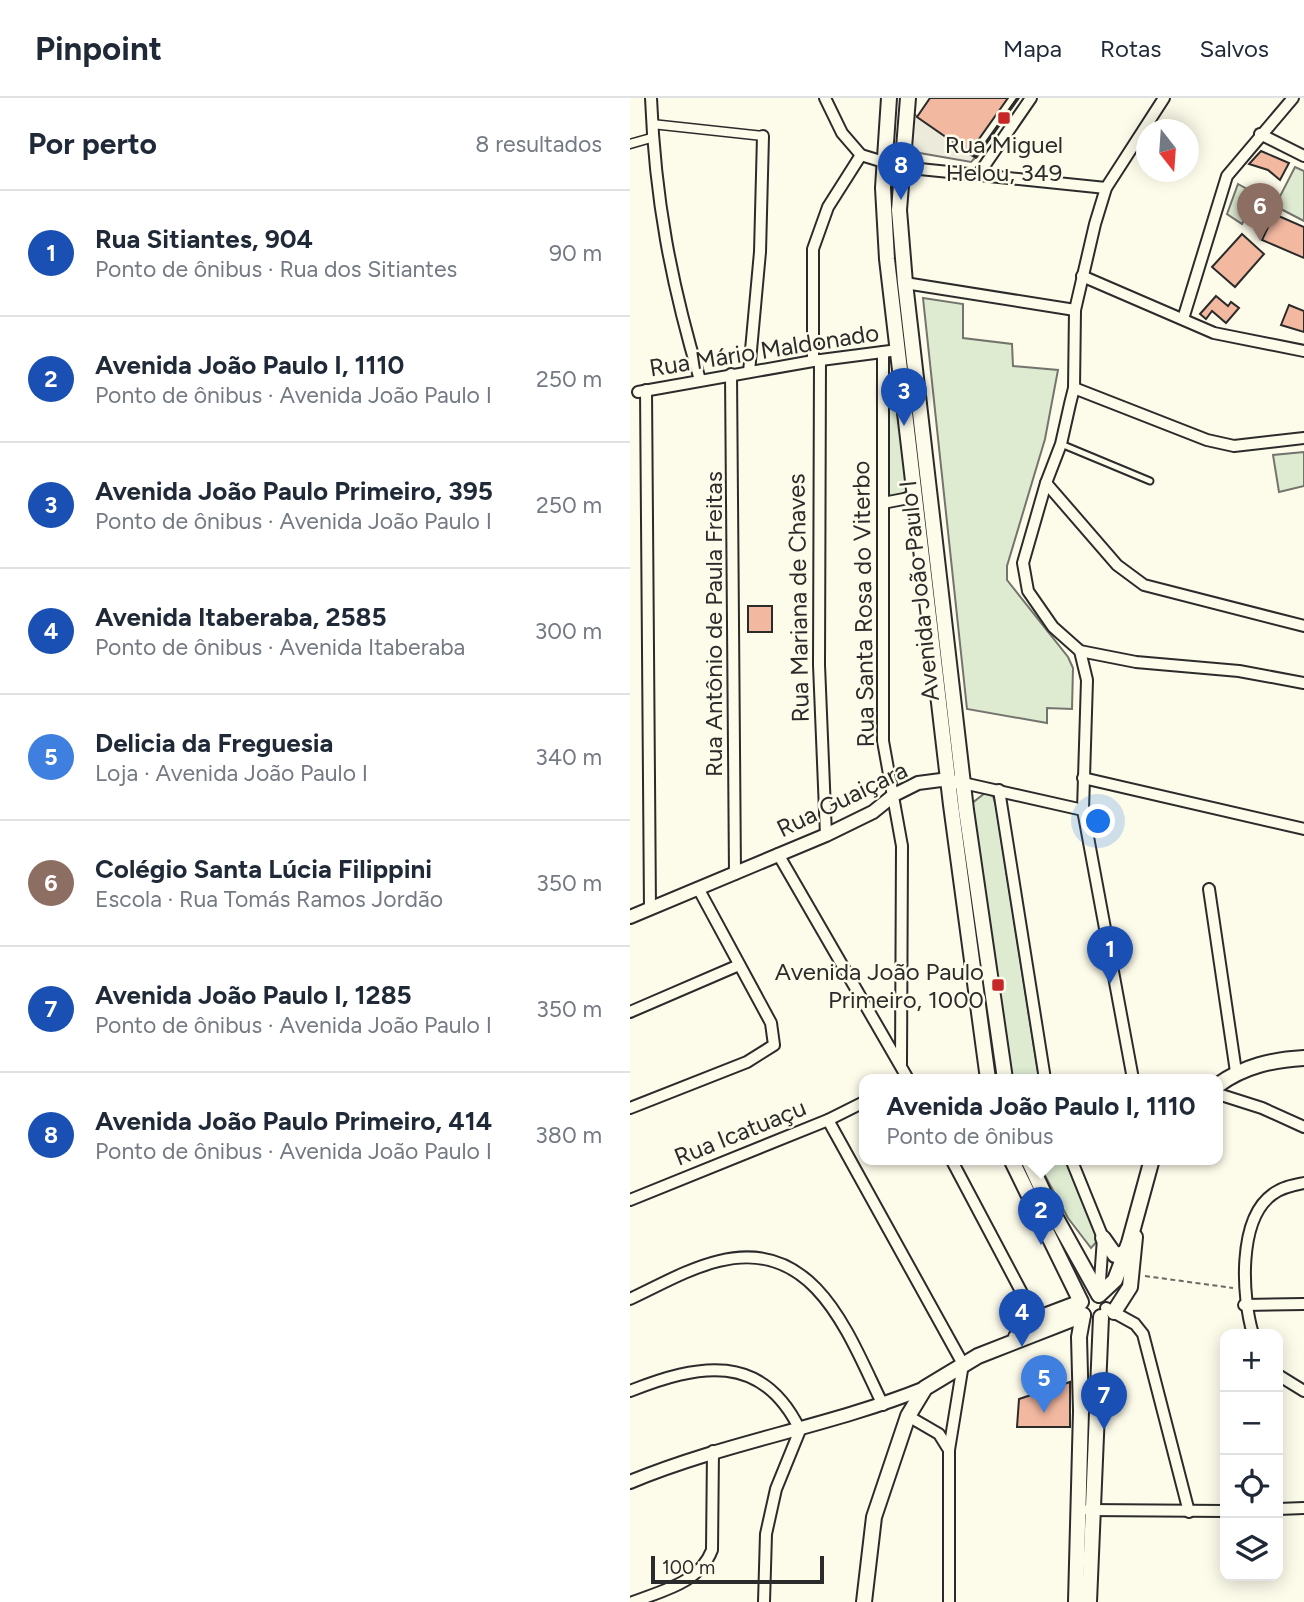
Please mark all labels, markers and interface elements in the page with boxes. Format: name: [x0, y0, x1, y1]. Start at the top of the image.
text: Pinpoint: [35, 29, 162, 68]
text: Mapa: [1003, 34, 1062, 63]
text: Rotas: [1100, 34, 1161, 63]
text: Salvos: [1199, 34, 1269, 63]
marker: Rua Miguel Helou, 349: [996, 110, 1012, 126]
north arrow: [1136, 119, 1199, 182]
text: Por perto: [28, 125, 157, 162]
text: 8 resultados: [475, 130, 602, 158]
place label: Rua Miguel Helou, 349: [945, 130, 1063, 187]
pin: 8: [878, 142, 924, 200]
pin: 6: [1237, 183, 1283, 241]
text: Rua Sitiantes, 904: [95, 223, 313, 255]
text: 1: [46, 239, 56, 267]
text: 90 m: [549, 239, 602, 267]
text: Ponto de ônibus · Rua dos Sitiantes: [95, 255, 457, 283]
street label: Rua Mário Maldonado: [647, 318, 881, 382]
text: Avenida João Paulo I, 1110: [95, 349, 404, 381]
text: 2: [44, 365, 58, 393]
text: 250 m: [536, 365, 602, 393]
pin: 3: [881, 368, 927, 426]
text: Ponto de ônibus · Avenida João Paulo I: [95, 381, 492, 409]
street label: Rua Santa Rosa do Viterbo: [846, 460, 880, 748]
street label: Rua Antônio de Paula Freitas: [699, 471, 728, 777]
street label: Rua Mariana de Chaves: [781, 473, 815, 723]
text: Avenida João Paulo Primeiro, 395: [95, 475, 493, 507]
street label: Avenida João Paulo I: [893, 479, 945, 703]
text: 3: [45, 491, 57, 519]
text: 250 m: [536, 491, 602, 519]
text: Ponto de ônibus · Avenida João Paulo I: [95, 507, 492, 535]
text: Avenida Itaberaba, 2585: [95, 601, 387, 633]
text: 4: [44, 617, 58, 645]
text: 300 m: [535, 617, 602, 645]
text: Ponto de ônibus · Avenida Itaberaba: [95, 633, 465, 661]
text: Delicia da Freguesia: [95, 727, 333, 759]
text: 5: [44, 743, 58, 771]
text: 340 m: [535, 743, 602, 771]
street label: Rua Guaiçara: [772, 755, 912, 843]
text: Loja · Avenida João Paulo I: [95, 759, 368, 787]
your location: [1081, 804, 1115, 838]
text: Colégio Santa Lúcia Filippini: [95, 853, 432, 885]
text: 6: [44, 869, 58, 897]
text: 350 m: [536, 869, 602, 897]
text: Escola · Rua Tomás Ramos Jordão: [95, 885, 443, 913]
pin: 1: [1087, 926, 1133, 984]
place label: Avenida João Paulo Primeiro, 1000: [775, 957, 984, 1014]
marker: Avenida João Paulo Primeiro, 1000: [990, 977, 1006, 993]
text: Avenida João Paulo I, 1285: [95, 979, 412, 1011]
text: 7: [45, 995, 57, 1023]
text: 350 m: [536, 995, 602, 1023]
text: Ponto de ônibus · Avenida João Paulo I: [95, 1011, 492, 1039]
popup: [859, 1074, 1223, 1165]
text: Avenida João Paulo I, 1110: [886, 1090, 1196, 1122]
street label: Rua Icatuaçu: [670, 1092, 810, 1172]
text: Avenida João Paulo Primeiro, 414: [95, 1105, 492, 1137]
text: 8: [44, 1121, 58, 1149]
text: 380 m: [535, 1121, 602, 1149]
text: Ponto de ônibus: [886, 1122, 1054, 1150]
text: Ponto de ônibus · Avenida João Paulo I: [95, 1137, 492, 1165]
pin: 2: [1018, 1187, 1064, 1245]
pin: 4: [999, 1289, 1045, 1347]
map controls: [1220, 1329, 1283, 1581]
button: +: [1220, 1329, 1283, 1392]
pin: 5: [1021, 1355, 1067, 1413]
pin: 7: [1081, 1372, 1127, 1430]
button: −: [1220, 1392, 1283, 1455]
button: locate: [1220, 1455, 1283, 1518]
button: layers: [1220, 1518, 1283, 1581]
scale bar: [651, 1553, 824, 1585]
text: 100 m: [662, 1556, 715, 1579]

